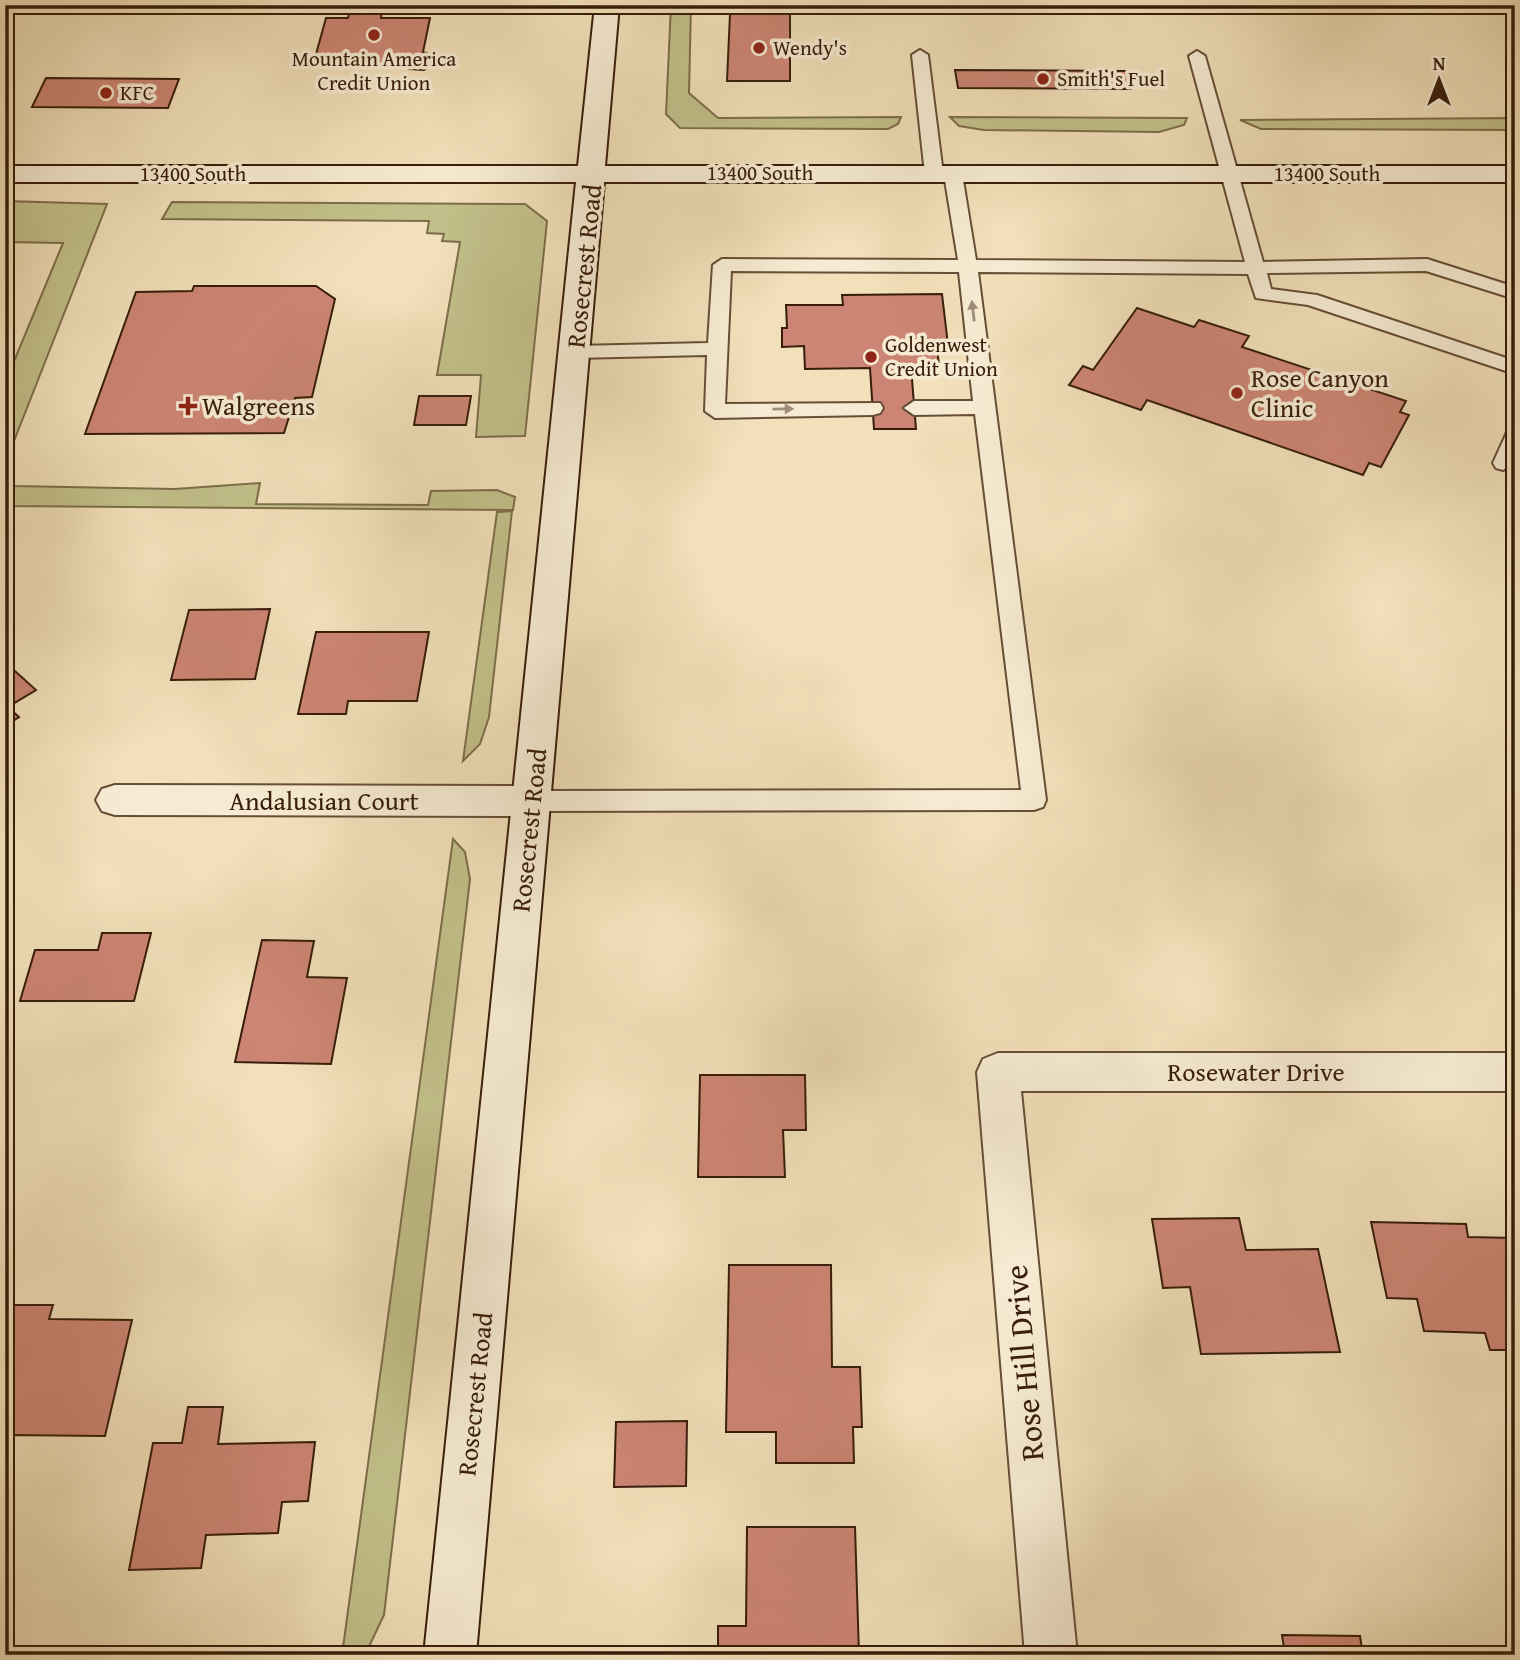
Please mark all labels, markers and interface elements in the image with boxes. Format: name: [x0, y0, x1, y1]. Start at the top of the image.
marker: Mountain America Credit Union: [366, 27, 382, 43]
place label: Wendy's: [773, 32, 847, 63]
marker: Wendy's: [751, 40, 767, 56]
place label: Mountain America Credit Union: [292, 43, 456, 98]
north arrow: [1404, 46, 1474, 116]
text: N: [1433, 49, 1446, 77]
place label: Smith's Fuel: [1057, 63, 1165, 94]
marker: Smith's Fuel: [1035, 71, 1051, 87]
place label: KFC: [120, 77, 154, 108]
marker: KFC: [98, 85, 114, 101]
street label: 13400 South: [707, 157, 814, 188]
street label: 13400 South: [140, 158, 247, 189]
street label: 13400 South: [1274, 158, 1381, 189]
street label: Rosecrest Road: [556, 182, 612, 350]
one-way arrow: [967, 300, 978, 322]
place label: Goldenwest Credit Union: [885, 329, 998, 384]
marker: Goldenwest Credit Union: [863, 349, 879, 365]
place label: Rose Canyon Clinic: [1251, 358, 1389, 427]
marker: Rose Canyon Clinic: [1229, 385, 1245, 401]
place label: Walgreens: [202, 386, 315, 425]
marker: Walgreens: [180, 398, 196, 414]
one-way arrow: [773, 404, 795, 415]
street label: Rosecrest Road: [501, 746, 557, 914]
street label: Andalusian Court: [229, 781, 419, 820]
street label: Rosewater Drive: [1167, 1052, 1345, 1091]
street label: Rose Hill Drive: [992, 1263, 1055, 1463]
street label: Rosecrest Road: [447, 1310, 503, 1478]

